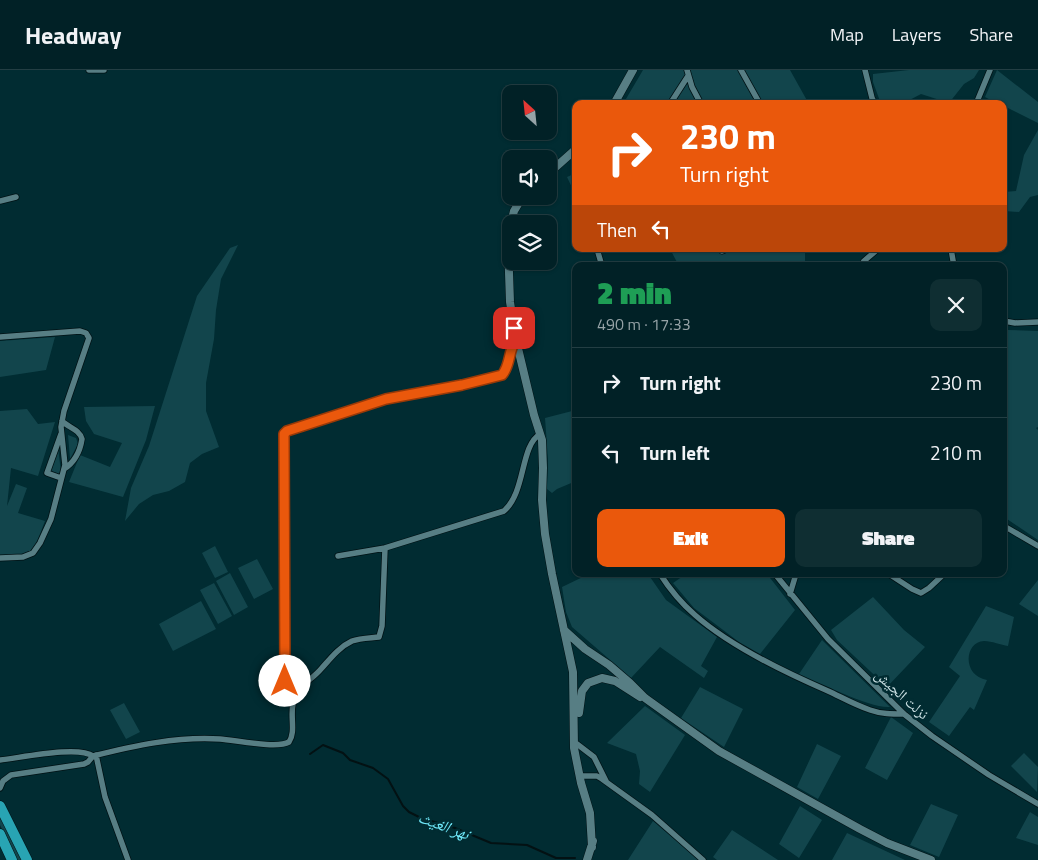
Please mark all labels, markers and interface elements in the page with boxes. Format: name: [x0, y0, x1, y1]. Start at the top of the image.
text: Headway: [25, 17, 121, 53]
text: Map: [830, 21, 864, 48]
text: Layers: [892, 21, 941, 48]
text: Share: [969, 21, 1013, 48]
north arrow: [502, 85, 558, 140]
map controls: [502, 85, 557, 270]
text: 230 m: [680, 109, 776, 163]
icon: right: [597, 120, 662, 185]
button: sound: [502, 150, 557, 205]
text: Turn right: [680, 157, 769, 191]
button: layers: [502, 215, 557, 270]
text: Then: [597, 215, 637, 244]
icon: left: [647, 215, 675, 243]
text: 2 min: [597, 270, 672, 316]
button: close: [930, 279, 982, 331]
pin: [493, 307, 535, 349]
text: 490 m · 17:33: [597, 312, 691, 336]
icon: arrive: [500, 314, 528, 342]
text: Turn right: [640, 368, 721, 397]
text: 230 m: [930, 368, 982, 397]
icon: right: [597, 369, 625, 397]
text: Turn left: [640, 438, 710, 467]
text: 210 m: [930, 438, 982, 467]
icon: left: [597, 439, 625, 467]
button: Exit: [597, 509, 785, 567]
button: Share: [795, 509, 982, 567]
position arrow: [258, 654, 310, 706]
street label: نزلت الجيش: [870, 663, 934, 725]
water label: نهر الغيث: [415, 805, 476, 846]

